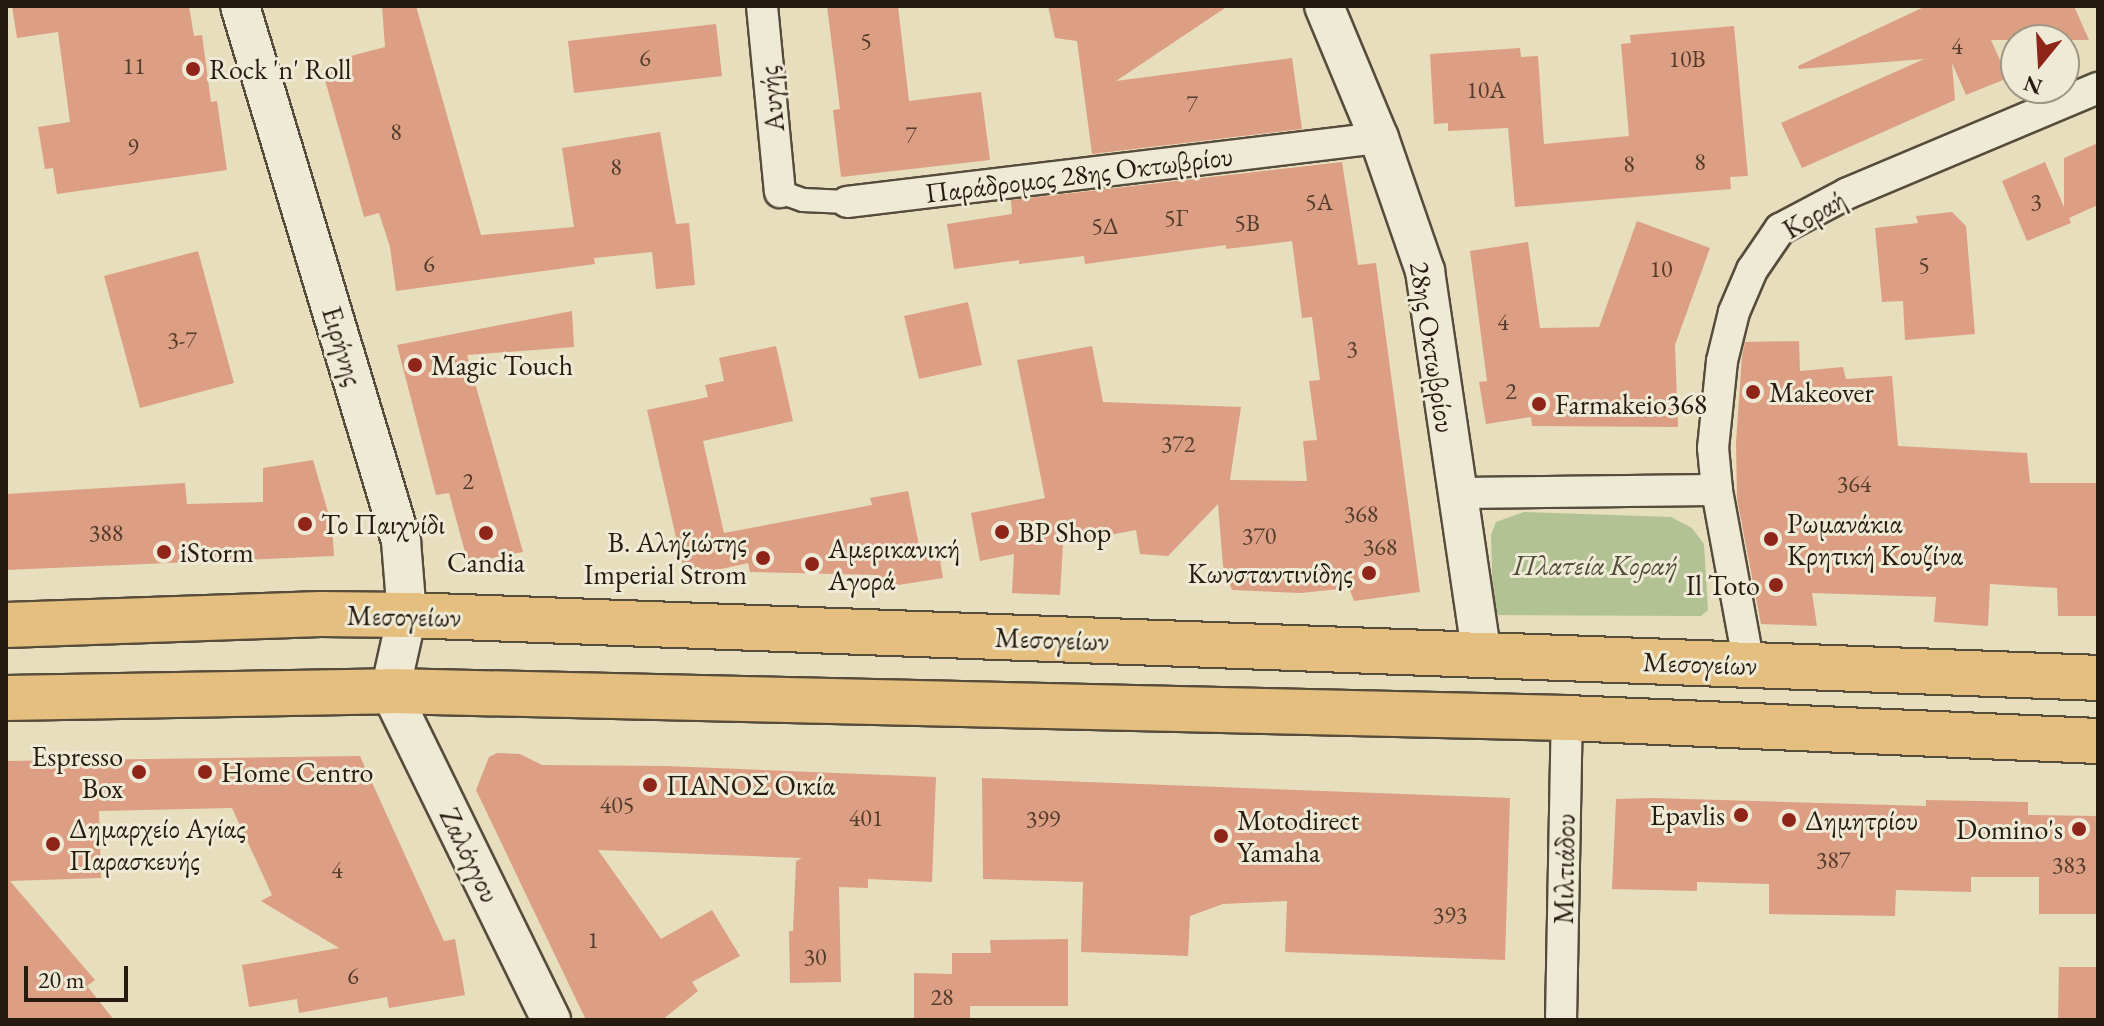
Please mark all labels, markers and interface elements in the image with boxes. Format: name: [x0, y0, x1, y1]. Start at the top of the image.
north arrow: [2000, 24, 2080, 104]
house number: 5: [860, 27, 872, 55]
house number: 4: [1951, 32, 1963, 60]
house number: 6: [639, 44, 651, 72]
house number: 10Β: [1668, 45, 1706, 73]
house number: 11: [122, 52, 146, 80]
place label: Rock 'n' Roll: [209, 52, 351, 86]
marker: Rock 'n' Roll: [184, 60, 202, 78]
street label: Αυγής: [751, 64, 791, 134]
text: N: [2020, 69, 2046, 102]
house number: 10Α: [1466, 76, 1506, 104]
house number: 7: [1186, 90, 1198, 118]
house number: 8: [390, 118, 402, 146]
house number: 7: [905, 121, 917, 149]
house number: 9: [127, 133, 139, 161]
street label: Παράδρομος 28ης Οκτωβρίου: [923, 138, 1235, 210]
house number: 8: [1694, 148, 1706, 176]
house number: 8: [1623, 150, 1635, 178]
house number: 8: [610, 153, 622, 181]
street label: Κοραή: [1776, 182, 1852, 246]
house number: 5Α: [1305, 188, 1333, 216]
house number: 3: [2030, 188, 2042, 216]
house number: 5Γ: [1164, 204, 1188, 232]
house number: 5Β: [1234, 209, 1260, 237]
house number: 5Δ: [1091, 212, 1119, 240]
house number: 6: [423, 250, 435, 278]
house number: 5: [1918, 251, 1930, 279]
house number: 10: [1649, 255, 1673, 283]
street label: 28ης Οκτωβρίου: [1403, 259, 1463, 435]
street label: Ειρήνης: [315, 302, 371, 390]
house number: 4: [1497, 308, 1509, 336]
house number: 3-7: [167, 326, 197, 354]
house number: 3: [1346, 335, 1358, 363]
place label: Magic Touch: [431, 348, 573, 382]
marker: Magic Touch: [406, 356, 424, 374]
place label: Makeover: [1769, 375, 1874, 409]
house number: 2: [1505, 377, 1517, 405]
marker: Makeover: [1744, 383, 1762, 401]
place label: Farmakeio368: [1555, 387, 1707, 421]
marker: Farmakeio368: [1530, 395, 1548, 413]
house number: 372: [1161, 430, 1195, 458]
house number: 2: [462, 467, 474, 495]
house number: 364: [1837, 470, 1871, 498]
house number: 368: [1344, 500, 1378, 528]
place label: Ρωμανάκια Κρητική Κουζίνα: [1787, 506, 1963, 572]
place label: Το Παιχνίδι: [321, 507, 445, 541]
marker: Το Παιχνίδι: [296, 515, 314, 533]
place label: BP Shop: [1018, 515, 1111, 549]
house number: 388: [89, 519, 123, 547]
house number: 370: [1242, 522, 1276, 550]
marker: BP Shop: [993, 523, 1011, 541]
marker: Candia: [477, 524, 495, 542]
place label: Β. Αληζιώτης Imperial Strom: [584, 525, 747, 591]
marker: Ρωμανάκια Κρητική Κουζίνα: [1762, 530, 1780, 548]
place label: Αμερικανική Αγορά: [828, 531, 960, 597]
house number: 368: [1363, 533, 1397, 561]
place label: iStorm: [180, 535, 254, 569]
marker: iStorm: [155, 543, 173, 561]
place label: Candia: [447, 545, 525, 579]
park label: Πλατεία Κοραή: [1513, 548, 1677, 582]
marker: Β. Αληζιώτης Imperial Strom: [754, 549, 772, 567]
marker: Αμερικανική Αγορά: [803, 555, 821, 573]
place label: Κωνσταντινίδης: [1188, 556, 1353, 590]
marker: Κωνσταντινίδης: [1360, 564, 1378, 582]
place label: Il Toto: [1686, 568, 1760, 602]
marker: Il Toto: [1767, 576, 1785, 594]
street label: Μεσογείων: [347, 598, 461, 634]
street label: Μεσογείων: [994, 620, 1110, 658]
street label: Μεσογείων: [1642, 644, 1758, 682]
place label: Espresso Box: [31, 739, 123, 805]
place label: Home Centro: [221, 755, 373, 789]
marker: Espresso Box: [130, 763, 148, 781]
marker: Home Centro: [196, 763, 214, 781]
place label: ΠΑΝΟΣ Οικία: [666, 768, 835, 802]
marker: ΠΑΝΟΣ Οικία: [641, 776, 659, 794]
house number: 405: [600, 791, 634, 819]
place label: Epavlis: [1650, 798, 1725, 832]
street label: Ζαλόγγου: [433, 802, 507, 908]
place label: Motodirect Yamaha: [1237, 803, 1359, 869]
place label: Δημητρίου: [1805, 803, 1918, 837]
house number: 401: [849, 804, 883, 832]
house number: 399: [1026, 805, 1060, 833]
marker: Epavlis: [1732, 806, 1750, 824]
place label: Δημαρχείο Αγίας Παρασκευής: [69, 811, 246, 877]
marker: Δημητρίου: [1780, 811, 1798, 829]
place label: Domino's: [1956, 812, 2063, 846]
street label: Μιλτιάδου: [1546, 813, 1582, 925]
marker: Domino's: [2070, 820, 2088, 838]
marker: Motodirect Yamaha: [1212, 827, 1230, 845]
marker: Δημαρχείο Αγίας Παρασκευής: [44, 835, 62, 853]
house number: 387: [1816, 846, 1850, 874]
house number: 383: [2052, 851, 2086, 879]
house number: 4: [331, 856, 343, 884]
house number: 393: [1433, 901, 1467, 929]
house number: 1: [587, 926, 599, 954]
house number: 30: [803, 943, 827, 971]
scale bar: [28, 950, 132, 1000]
house number: 6: [347, 962, 359, 990]
text: 20 m: [38, 964, 85, 995]
house number: 28: [930, 983, 954, 1011]

